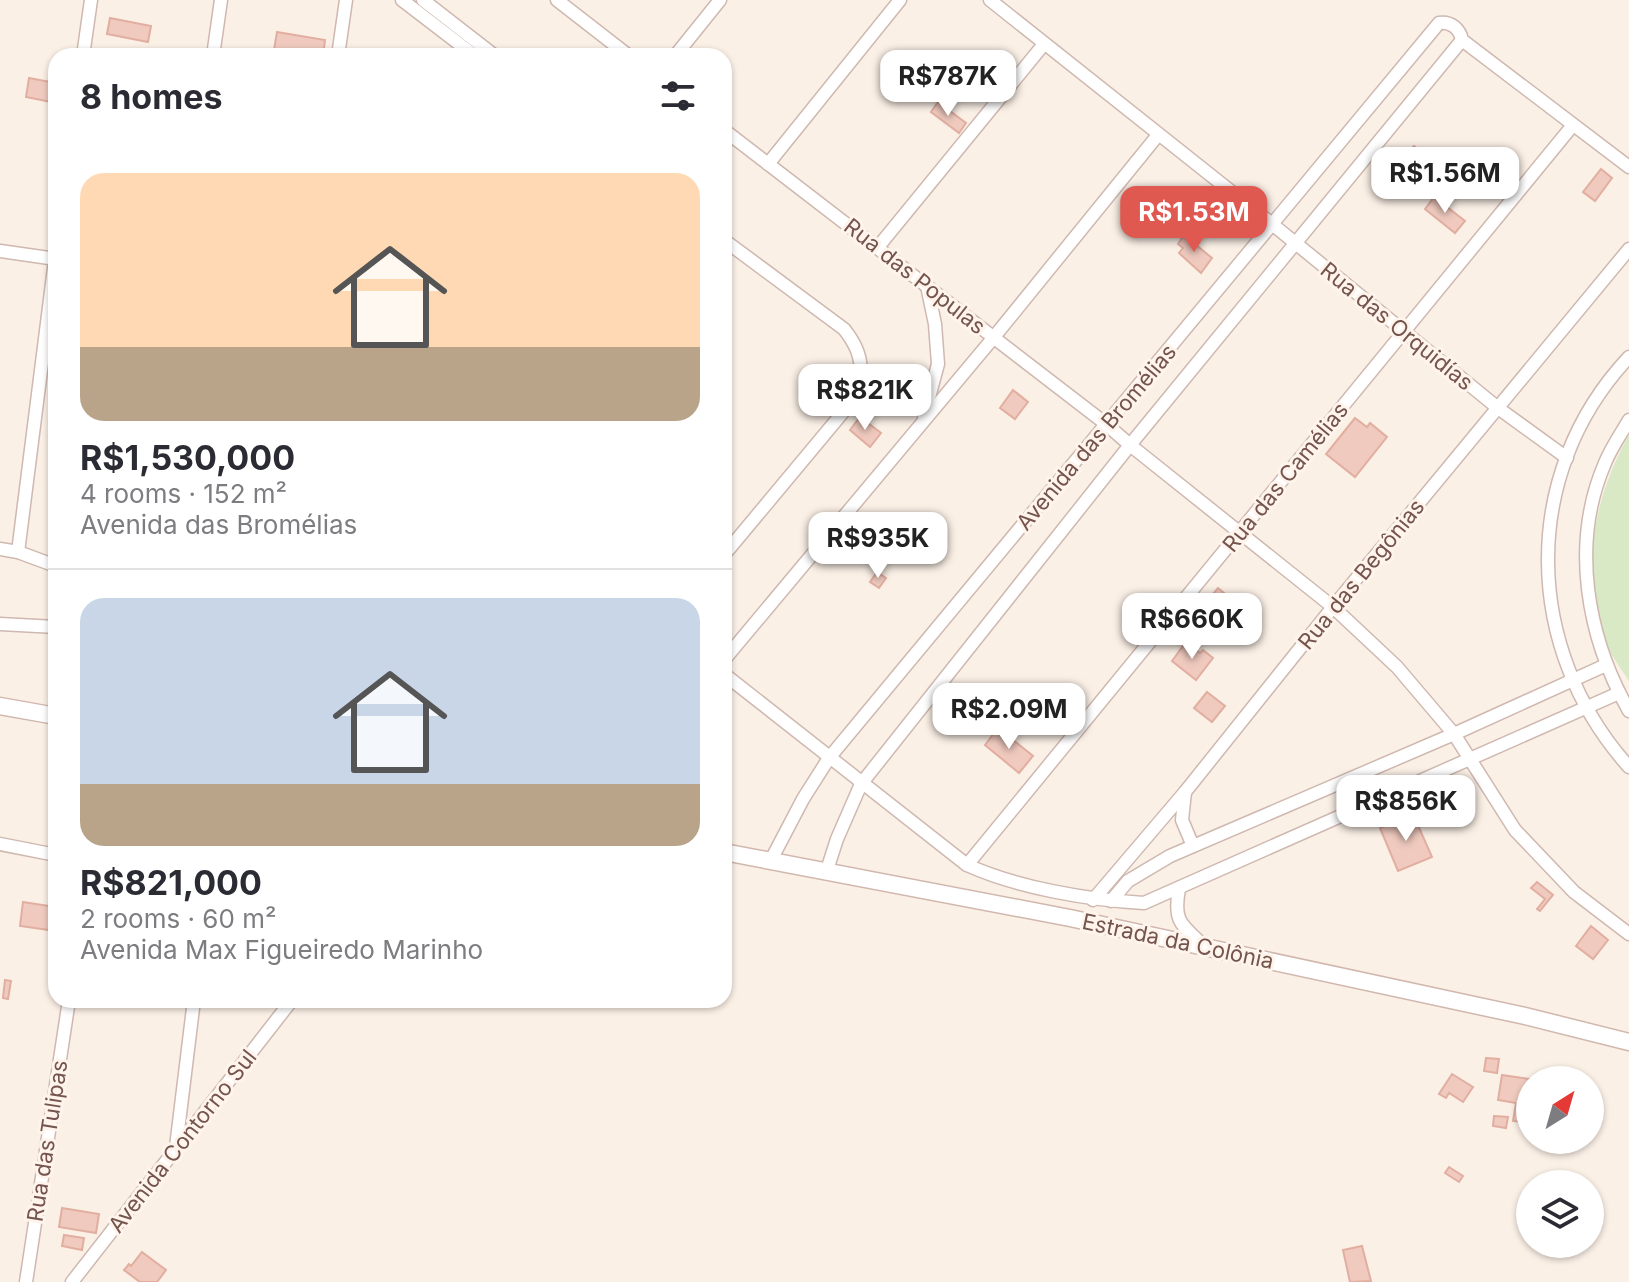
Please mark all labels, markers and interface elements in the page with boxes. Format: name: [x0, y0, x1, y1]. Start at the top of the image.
pin: R$787K: [883, 50, 1013, 118]
text: R$787K: [898, 60, 998, 91]
icon: filters: [656, 74, 700, 118]
text: 8 homes: [80, 76, 223, 117]
pin: R$1.56M: [1371, 147, 1519, 215]
text: R$1.56M: [1389, 157, 1501, 188]
pin: R$1.53M: [1120, 186, 1268, 254]
text: R$1.53M: [1138, 196, 1250, 227]
street label: Rua das Populas: [839, 213, 991, 339]
icon: home: [318, 225, 462, 369]
street label: Rua das Orquidías: [1316, 257, 1478, 395]
street label: Avenida das Bromélias: [1011, 339, 1181, 535]
pin: R$821K: [800, 364, 930, 432]
text: R$821K: [816, 374, 914, 405]
street label: Rua das Camélias: [1217, 397, 1353, 557]
text: R$1,530,000: [80, 437, 295, 478]
text: 4 rooms · 152 m²: [80, 478, 287, 509]
street label: Rua das Begônias: [1293, 494, 1429, 654]
text: Avenida das Bromélias: [80, 509, 357, 540]
pin: R$935K: [813, 512, 943, 580]
text: R$935K: [826, 522, 930, 553]
pin: R$660K: [1127, 593, 1257, 661]
text: R$660K: [1140, 603, 1244, 634]
icon: home: [318, 650, 462, 794]
pin: R$2.09M: [935, 683, 1083, 751]
text: R$2.09M: [950, 693, 1068, 724]
pin: R$856K: [1341, 775, 1471, 843]
text: R$856K: [1354, 785, 1458, 816]
text: R$821,000: [80, 862, 262, 903]
text: 2 rooms · 60 m²: [80, 903, 276, 934]
street label: Estrada da Colônia: [1080, 908, 1276, 974]
text: Avenida Max Figueiredo Marinho: [80, 934, 483, 965]
street label: Avenida Contorno Sul: [103, 1044, 261, 1238]
street label: Rua das Tulipas: [21, 1058, 73, 1224]
north arrow: [1516, 1066, 1604, 1154]
map controls: [1516, 1066, 1604, 1258]
button: layers: [1516, 1170, 1604, 1258]

